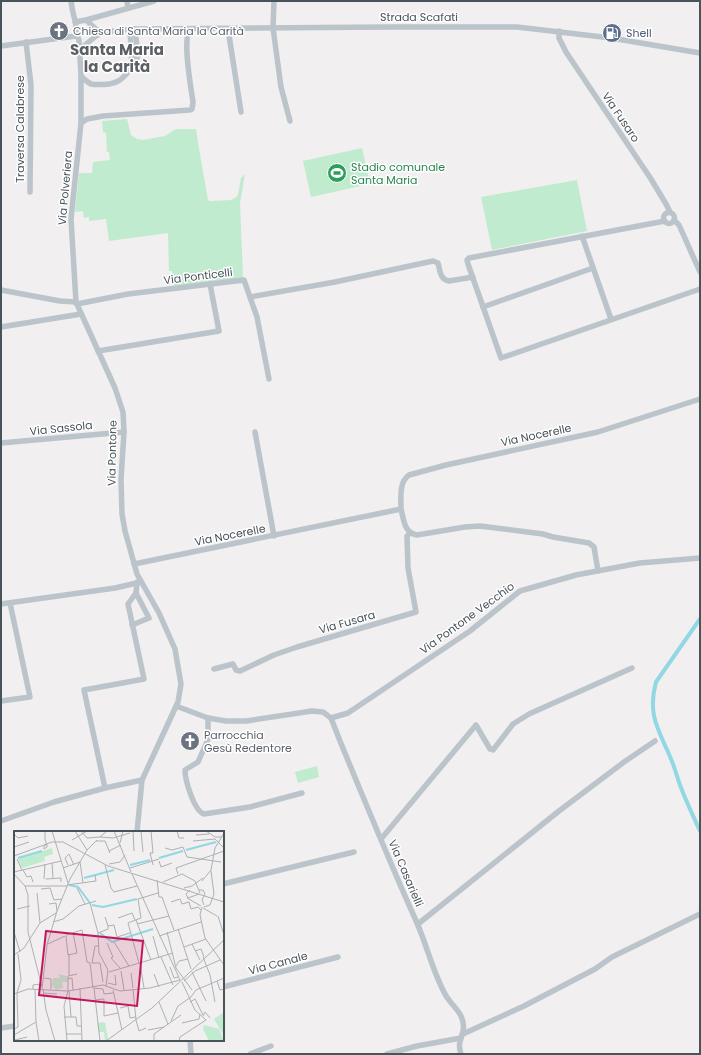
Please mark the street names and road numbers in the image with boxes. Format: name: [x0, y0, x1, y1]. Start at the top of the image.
street label: Strada Scafati: [380, 9, 458, 25]
street label: Traversa Calabrese: [12, 75, 28, 183]
street label: Via Fusaro: [598, 89, 644, 145]
street label: Via Polveriera: [54, 150, 76, 226]
street label: Via Ponticelli: [163, 264, 234, 288]
street label: Via Sassola: [29, 417, 93, 439]
street label: Via Pontone: [103, 420, 121, 486]
street label: Via Nocerelle: [499, 420, 573, 450]
street label: Via Nocerelle: [193, 520, 267, 550]
street label: Via Pontone Vecchio: [417, 578, 517, 658]
street label: Via Fusara: [317, 606, 377, 638]
street label: Via Casarielli: [385, 837, 427, 909]
street label: Via Canale: [247, 947, 309, 979]

